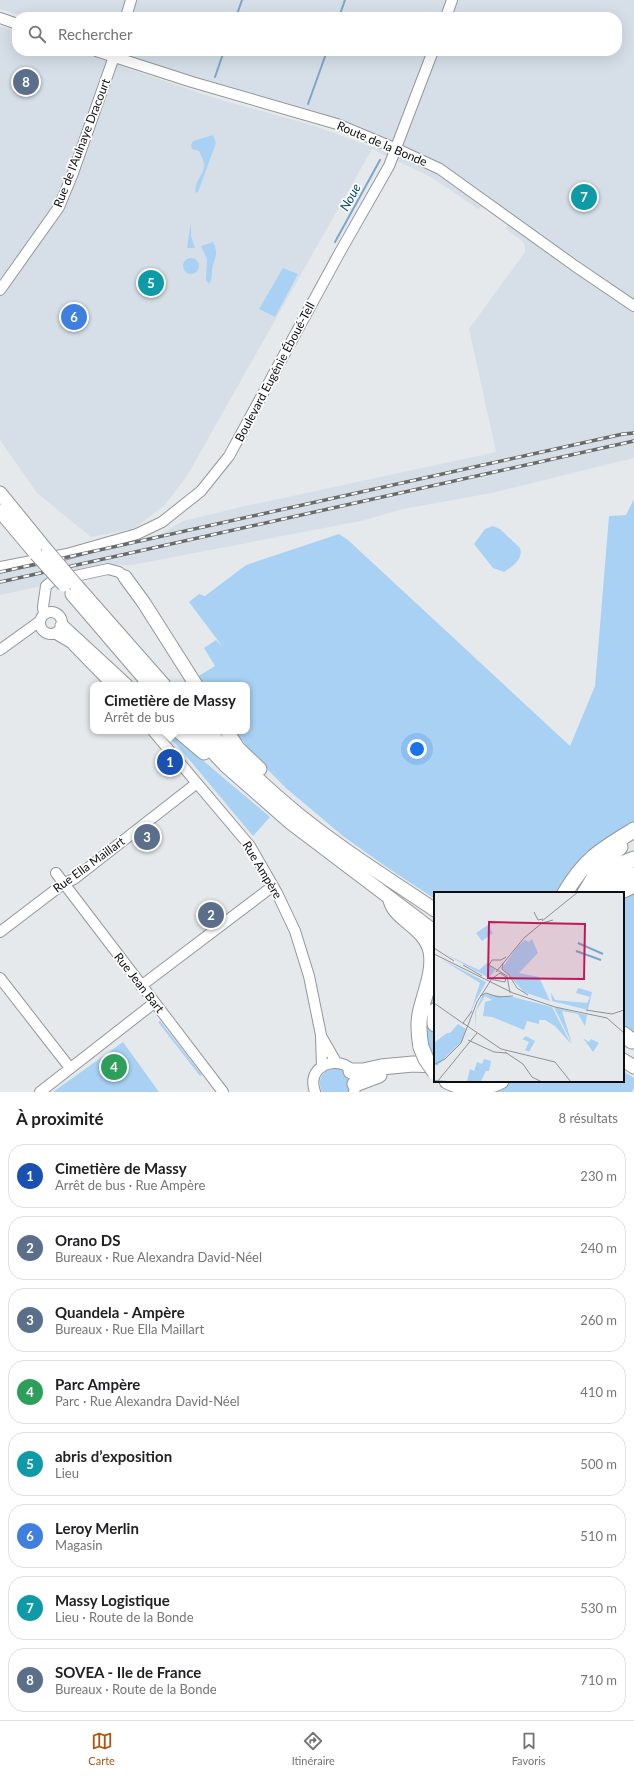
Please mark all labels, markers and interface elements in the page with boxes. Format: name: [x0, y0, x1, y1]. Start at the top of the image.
search box: [12, 12, 622, 56]
icon: search: [26, 23, 48, 45]
text: Rechercher: [58, 25, 132, 43]
pin: 8: [13, 67, 39, 97]
street label: Rue de l'Aulnaye Dracourt: [50, 76, 113, 209]
street label: Route de la Bonde: [335, 118, 430, 169]
water label: Noue: [336, 180, 364, 214]
pin: 7: [571, 182, 597, 212]
pin: 5: [138, 268, 164, 298]
street label: Boulevard Eugénie Éboué-Tell: [231, 299, 318, 444]
pin: 6: [61, 302, 87, 332]
popup: [90, 682, 250, 734]
text: Cimetière de Massy: [104, 691, 236, 709]
text: Arrêt de bus: [104, 709, 175, 725]
your location: [407, 739, 427, 759]
pin: 1: [157, 747, 183, 777]
pin: 3: [134, 822, 160, 852]
street label: Rue Ella Maillart: [50, 833, 128, 896]
street label: Rue Ampère: [239, 838, 285, 901]
inset map: [434, 892, 624, 1082]
pin: 2: [198, 900, 224, 930]
street label: Rue Jean Bart: [111, 950, 168, 1016]
pin: 4: [101, 1052, 127, 1082]
text: À proximité: [16, 1108, 104, 1129]
text: 8 résultats: [559, 1110, 618, 1126]
text: Cimetière de Massy: [55, 1159, 187, 1177]
text: 1: [26, 1168, 34, 1184]
text: 230 m: [580, 1168, 617, 1184]
text: Arrêt de bus · Rue Ampère: [55, 1177, 205, 1193]
text: Orano DS: [55, 1231, 120, 1249]
text: 2: [26, 1240, 34, 1256]
text: 240 m: [580, 1240, 617, 1256]
text: Bureaux · Rue Alexandra David-Néel: [55, 1249, 262, 1265]
text: Quandela - Ampère: [55, 1303, 185, 1321]
text: 3: [26, 1312, 34, 1328]
text: 260 m: [580, 1312, 617, 1328]
text: Bureaux · Rue Ella Maillart: [55, 1321, 204, 1337]
text: Parc Ampère: [55, 1375, 140, 1393]
text: 4: [26, 1384, 34, 1400]
text: 410 m: [580, 1384, 617, 1400]
text: Parc · Rue Alexandra David-Néel: [55, 1393, 240, 1409]
text: abris d’exposition: [55, 1447, 172, 1465]
text: 5: [26, 1456, 34, 1472]
text: 500 m: [580, 1456, 617, 1472]
text: Lieu: [55, 1465, 79, 1481]
text: Leroy Merlin: [55, 1519, 139, 1537]
text: 6: [26, 1528, 34, 1544]
text: 510 m: [580, 1528, 617, 1544]
text: Magasin: [55, 1537, 103, 1553]
text: Massy Logistique: [55, 1591, 170, 1609]
text: 7: [26, 1600, 34, 1616]
text: 530 m: [580, 1600, 617, 1616]
text: Lieu · Route de la Bonde: [55, 1609, 194, 1625]
text: SOVEA - Ile de France: [55, 1663, 201, 1681]
text: 8: [26, 1672, 34, 1688]
text: 710 m: [580, 1672, 617, 1688]
text: Bureaux · Route de la Bonde: [55, 1681, 217, 1697]
tab: Carte: [88, 1730, 115, 1767]
tab: Itinéraire: [292, 1730, 335, 1767]
tab: Favoris: [512, 1730, 546, 1767]

